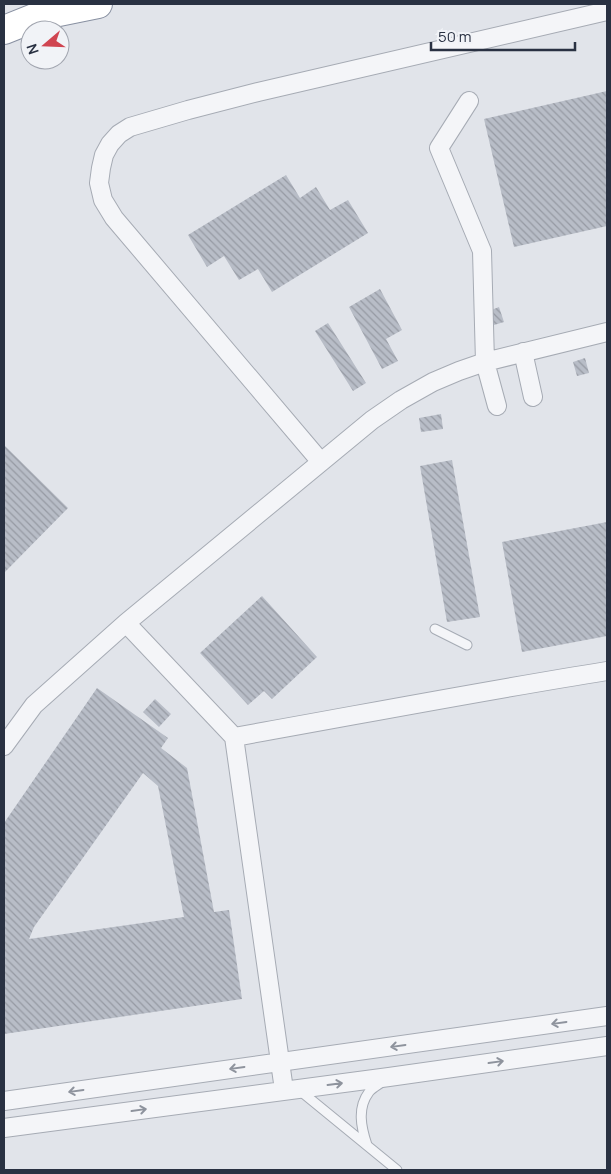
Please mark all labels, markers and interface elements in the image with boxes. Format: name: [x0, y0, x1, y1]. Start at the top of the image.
north arrow: [20, 20, 70, 70]
scale bar: [431, 20, 575, 52]
text: 50 m: [438, 26, 472, 47]
text: N: [22, 42, 43, 57]
one-way arrow: [551, 1018, 567, 1028]
one-way arrow: [390, 1041, 406, 1051]
one-way arrow: [487, 1057, 503, 1067]
one-way arrow: [230, 1064, 246, 1074]
one-way arrow: [326, 1079, 342, 1089]
one-way arrow: [69, 1086, 85, 1096]
one-way arrow: [130, 1105, 146, 1115]

